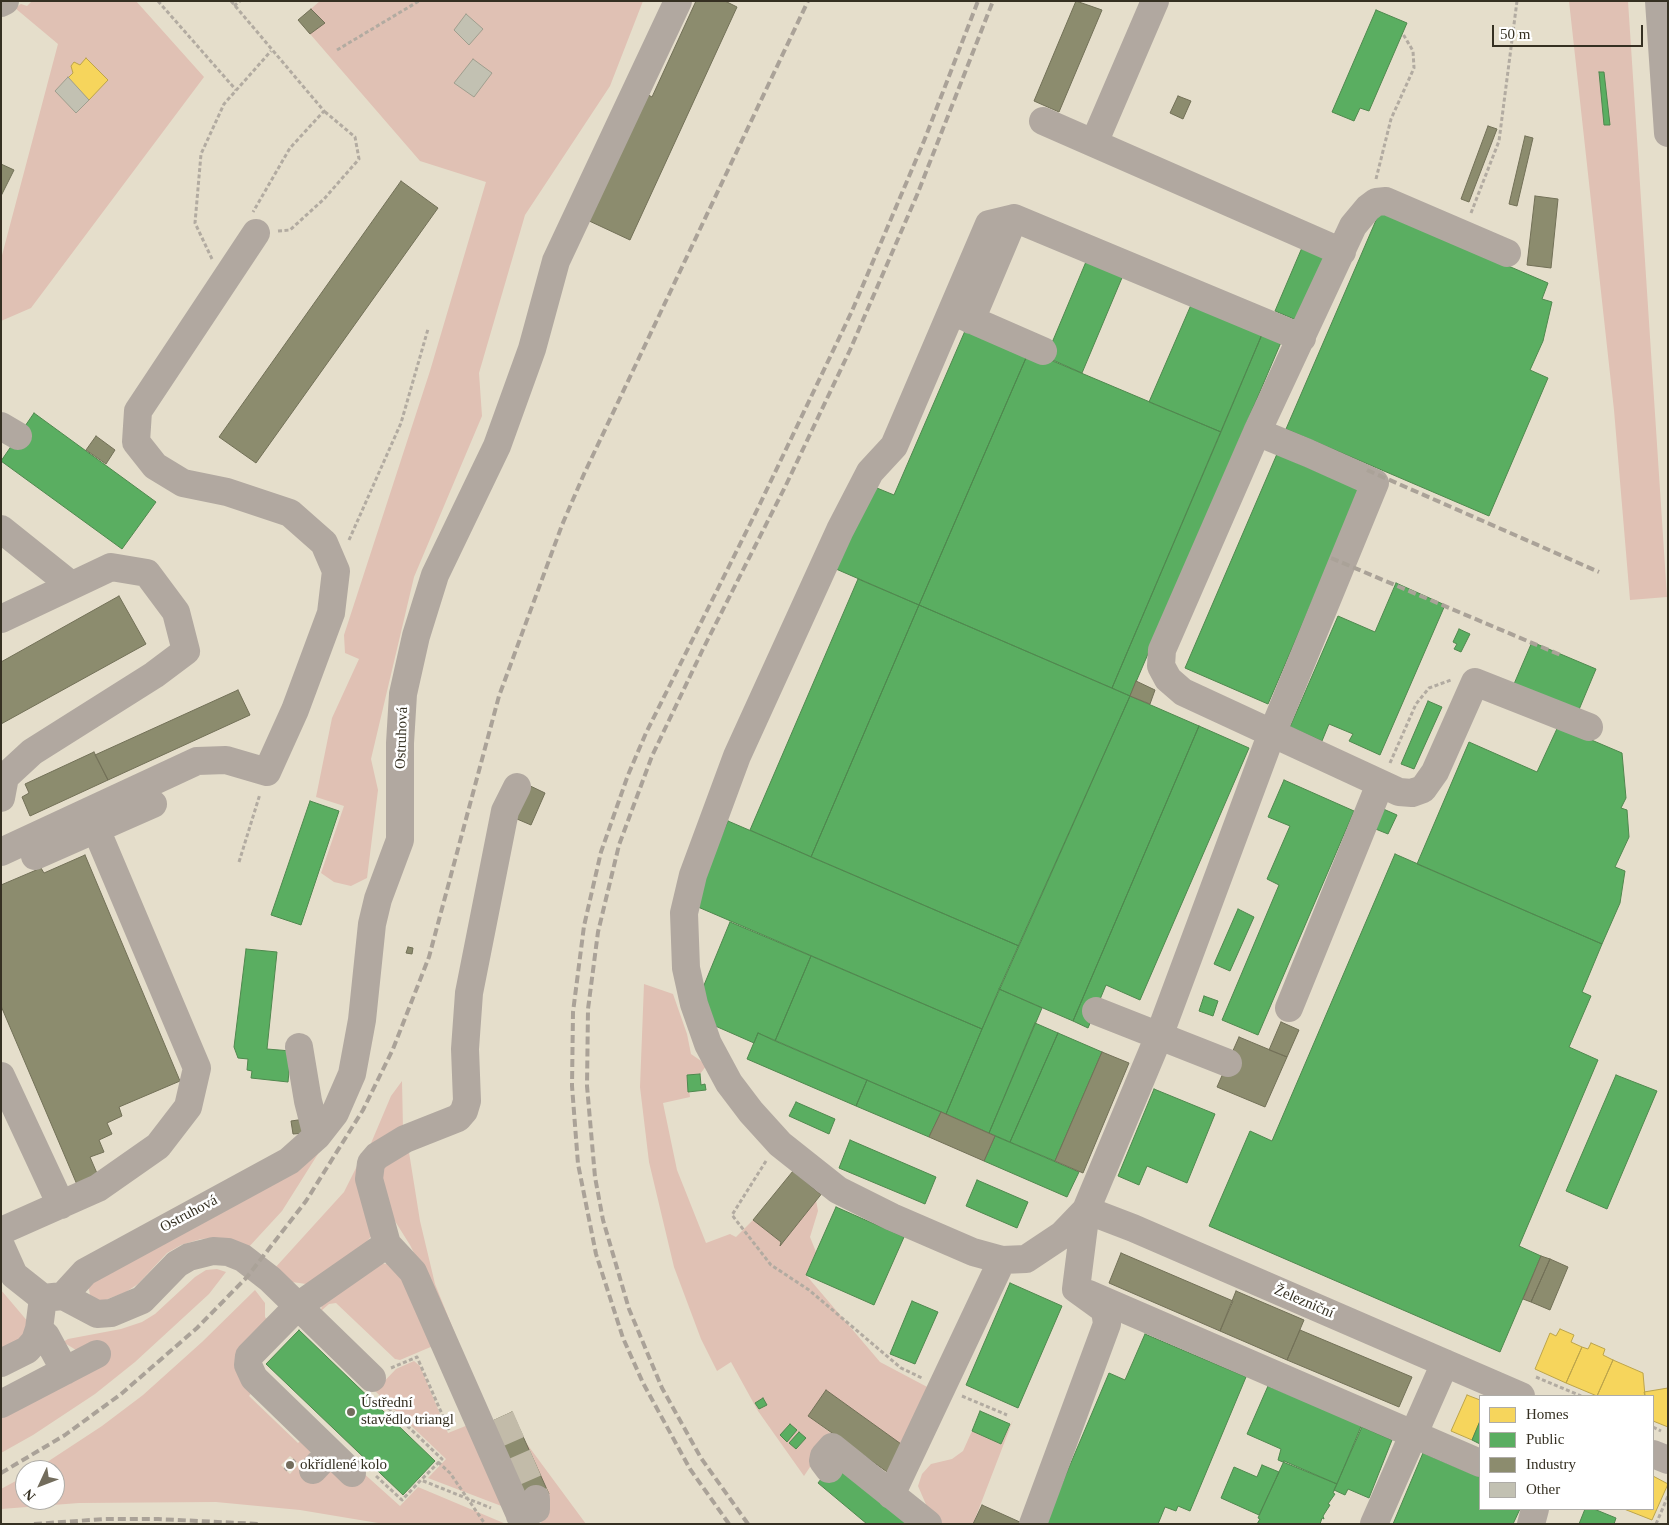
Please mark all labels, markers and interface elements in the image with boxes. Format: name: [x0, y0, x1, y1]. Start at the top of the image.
scale bar: [1494, 15, 1645, 47]
text: 50 m: [1500, 26, 1530, 42]
street label: Ostruhová: [392, 706, 412, 770]
street label: Ostruhová: [157, 1191, 221, 1237]
street label: Železniční: [1271, 1281, 1337, 1323]
place label: Ústřední stavědlo triangl: [361, 1394, 454, 1429]
legend: [1479, 1395, 1654, 1510]
marker: Ústřední stavědlo triangl: [345, 1406, 357, 1418]
text: Homes: [1526, 1406, 1569, 1422]
text: Public: [1526, 1431, 1564, 1447]
place label: okřídlené kolo: [300, 1456, 387, 1474]
text: Industry: [1526, 1456, 1576, 1472]
marker: okřídlené kolo: [284, 1459, 296, 1471]
north arrow: [15, 1460, 65, 1510]
text: Other: [1526, 1481, 1560, 1497]
text: N: [20, 1486, 38, 1504]

